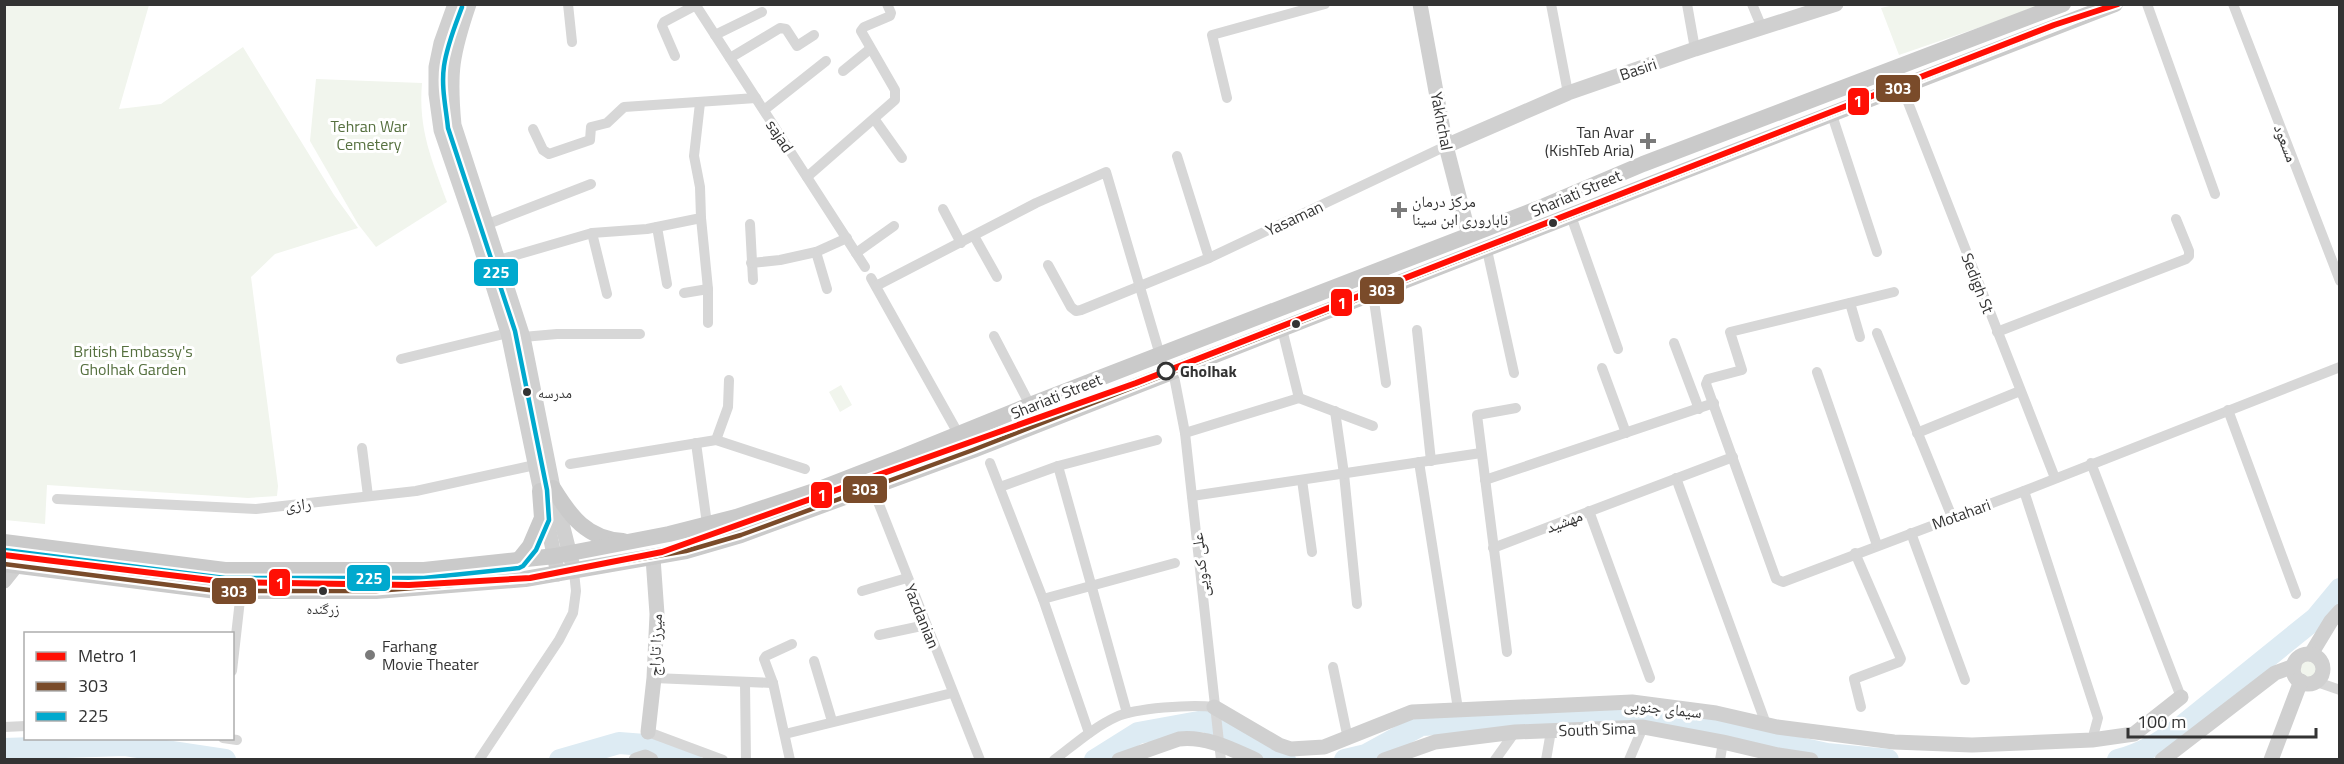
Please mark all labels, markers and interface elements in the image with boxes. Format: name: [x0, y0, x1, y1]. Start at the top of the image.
street label: Basiri: [1616, 51, 1660, 87]
line badge: 303: [1875, 74, 1921, 103]
text: 303: [1885, 76, 1911, 100]
line badge: 1: [1847, 87, 1870, 116]
text: 1: [1854, 89, 1862, 113]
street label: Yakhchal: [1425, 90, 1459, 152]
park label: Tehran War Cemetery: [331, 114, 408, 156]
street label: sajad: [760, 115, 800, 157]
place label: Tan Avar (KishTeb Aria): [1545, 120, 1634, 162]
street label: مسعود: [2268, 121, 2304, 165]
marker: Tan Avar (KishTeb Aria): [1639, 132, 1657, 150]
street label: Shariati Street: [1527, 163, 1625, 223]
place label: مرکز درمان ناباروری ابن سینا: [1412, 189, 1508, 231]
street label: Yasaman: [1261, 194, 1327, 242]
marker: مرکز درمان ناباروری ابن سینا: [1390, 201, 1408, 219]
unlabelled marker: [1547, 217, 1559, 229]
street label: Sedigh St: [1955, 249, 2001, 317]
line badge: 225: [473, 258, 519, 287]
text: 225: [483, 260, 509, 284]
line badge: 303: [1359, 276, 1405, 305]
text: 303: [1369, 278, 1395, 302]
line badge: 1: [1330, 288, 1353, 317]
text: 1: [1338, 291, 1346, 315]
unlabelled marker: [1290, 318, 1302, 330]
park label: British Embassy's Gholhak Garden: [73, 339, 193, 381]
place label: Gholhak: [1180, 359, 1237, 383]
marker: Gholhak: [1157, 362, 1175, 380]
street label: Shariati Street: [1007, 367, 1105, 425]
place label: مدرسه: [538, 382, 572, 403]
marker: مدرسه: [521, 386, 533, 398]
line badge: 303: [842, 475, 888, 504]
text: 303: [852, 477, 878, 501]
line badge: 1: [810, 481, 833, 509]
text: 1: [818, 483, 826, 507]
street label: رازی: [284, 491, 312, 517]
street label: Motahari: [1928, 492, 1994, 536]
street label: مهشید: [1542, 503, 1586, 539]
street label: علی کدویی: [1185, 532, 1215, 598]
line badge: 225: [346, 564, 391, 592]
text: 225: [356, 566, 382, 590]
line badge: 1: [268, 568, 291, 597]
text: 1: [276, 571, 284, 595]
line badge: 303: [211, 577, 257, 605]
text: 303: [221, 579, 247, 603]
street label: Yazdanian: [898, 580, 946, 652]
marker: زرگنده: [317, 585, 329, 597]
place label: زرگنده: [306, 598, 340, 619]
street label: میرزا تاراج: [642, 613, 668, 677]
legend: [24, 632, 234, 740]
place label: Farhang Movie Theater: [382, 634, 479, 676]
text: Metro 1: [78, 642, 138, 669]
marker: Farhang Movie Theater: [363, 648, 377, 662]
text: 303: [78, 672, 108, 699]
street label: سیمای جنوبی: [1623, 692, 1703, 724]
scale bar: [2128, 701, 2316, 739]
text: 225: [78, 702, 108, 729]
text: 100 m: [2137, 708, 2186, 735]
street label: South Sima: [1558, 716, 1636, 742]

